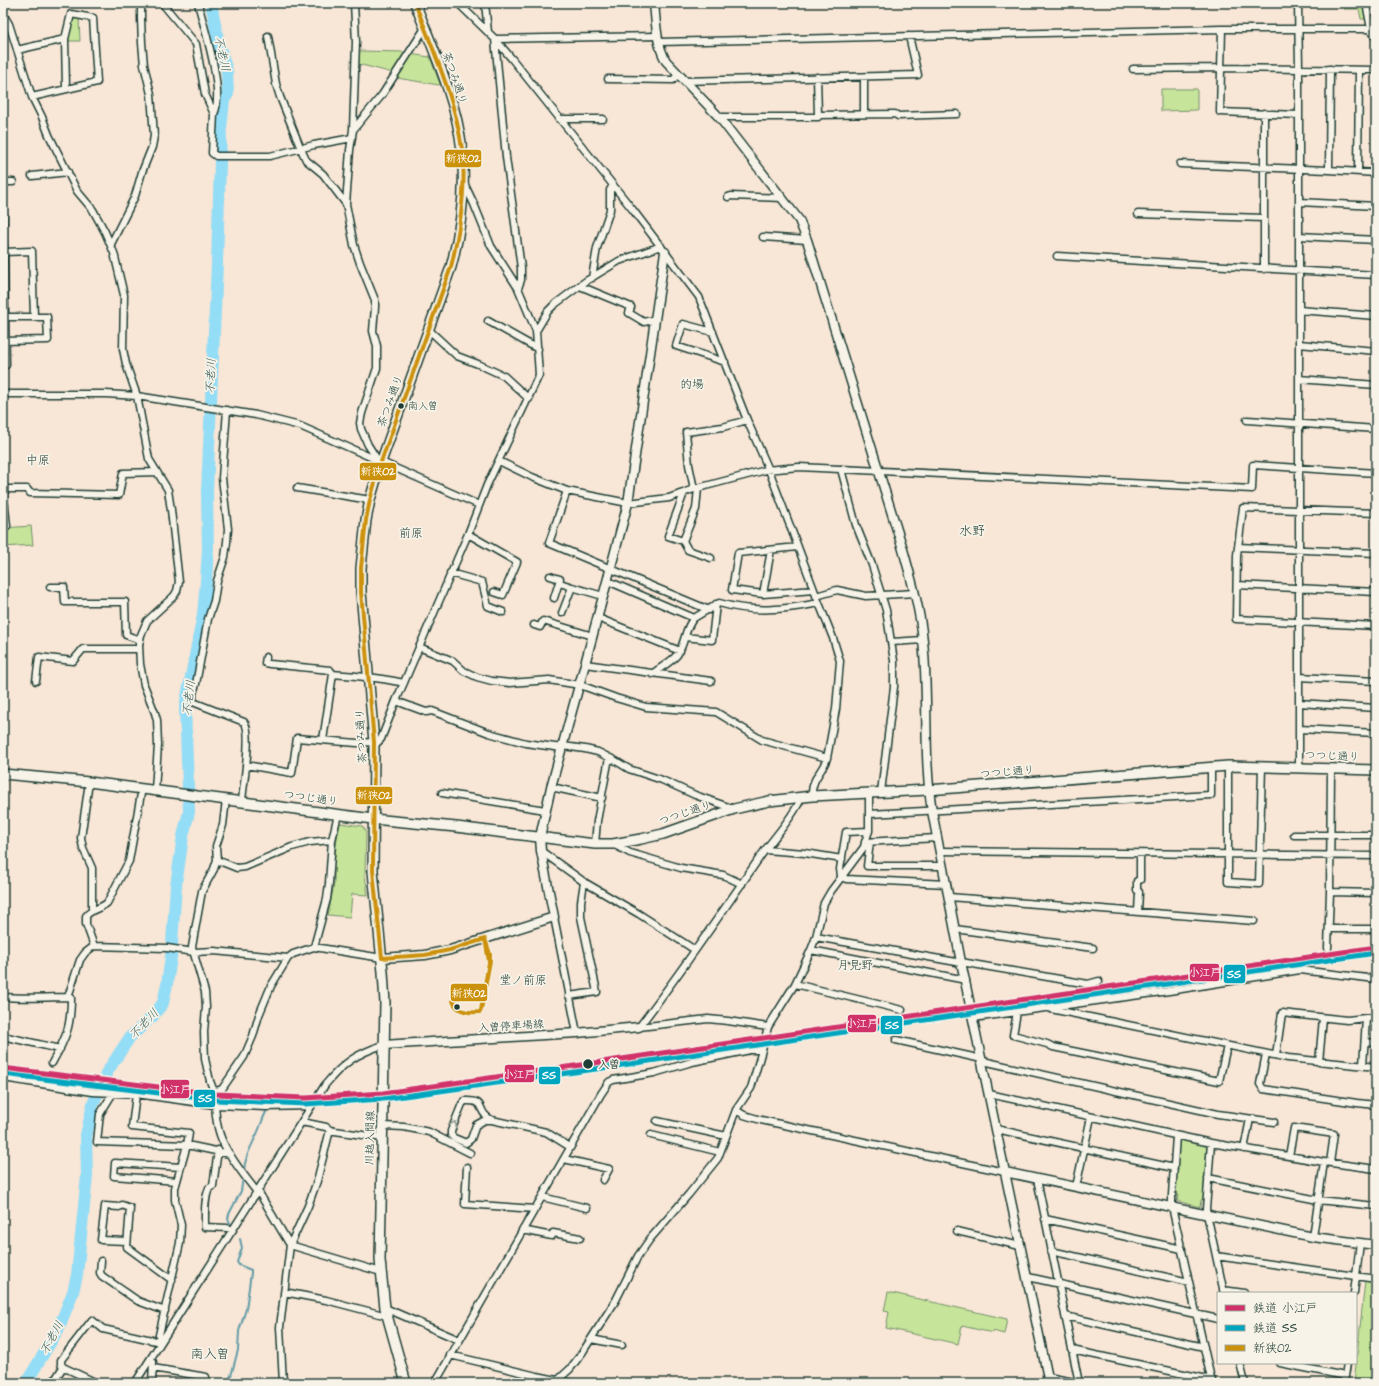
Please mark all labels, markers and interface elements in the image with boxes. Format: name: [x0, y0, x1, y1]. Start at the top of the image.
water label: 不老川: [210, 35, 234, 73]
street label: 茶つみ通り: [439, 50, 471, 106]
line badge: 新狭02: [444, 149, 482, 168]
text: 新狭02: [445, 151, 481, 166]
water label: 不老川: [202, 358, 220, 394]
street label: 茶つみ通り: [374, 373, 406, 429]
district label: 的場: [680, 376, 704, 393]
place label: 南入曽: [408, 399, 438, 413]
marker: 南入曽: [396, 401, 406, 411]
district label: 中原: [26, 452, 50, 469]
line badge: 新狭02: [359, 462, 397, 481]
text: 新狭02: [360, 464, 396, 479]
district label: 水野: [959, 522, 985, 540]
district label: 前原: [399, 525, 423, 542]
water label: 不老川: [178, 679, 200, 717]
street label: 茶つみ通り: [352, 708, 370, 764]
street label: つつじ通り: [1304, 748, 1360, 764]
street label: つつじ通り: [979, 762, 1035, 782]
line badge: 新狭02: [355, 786, 393, 805]
street label: つつじ通り: [283, 787, 339, 809]
text: 新狭02: [356, 788, 392, 803]
street label: つつじ通り: [657, 797, 713, 829]
district label: 月見野: [837, 957, 873, 974]
line badge: 小江戸: [1189, 963, 1220, 982]
line badge: SS: [1223, 964, 1246, 984]
text: 小江戸: [1189, 965, 1222, 980]
text: SS: [1226, 967, 1241, 982]
district label: 堂ノ前原: [499, 972, 547, 989]
line badge: 新狭02: [450, 983, 488, 1002]
text: 新狭02: [451, 986, 487, 1001]
unlabelled marker: [452, 1002, 462, 1012]
water label: 不老川: [125, 1005, 163, 1043]
line badge: 小江戸: [847, 1014, 877, 1033]
line badge: SS: [880, 1015, 903, 1035]
street label: 入曽停車場線: [478, 1016, 544, 1036]
text: 小江戸: [846, 1016, 879, 1031]
text: SS: [884, 1018, 899, 1033]
marker: 入曽: [581, 1057, 595, 1071]
place label: 入曽: [598, 1057, 620, 1072]
line badge: 小江戸: [504, 1064, 535, 1083]
line badge: SS: [538, 1066, 561, 1085]
text: 小江戸: [503, 1067, 536, 1082]
text: SS: [541, 1068, 556, 1083]
line badge: 小江戸: [160, 1079, 190, 1099]
text: 小江戸: [159, 1082, 192, 1097]
line badge: SS: [193, 1089, 216, 1108]
text: SS: [197, 1091, 212, 1106]
street label: 川越入間線: [362, 1110, 378, 1166]
one-way arrow: [449, 1121, 457, 1128]
legend: [1217, 1292, 1357, 1364]
text: 鉄道 小江戸: [1253, 1300, 1318, 1317]
water label: 不老川: [36, 1318, 68, 1358]
text: 鉄道 SS: [1253, 1320, 1298, 1337]
text: 新狭02: [1253, 1340, 1292, 1357]
district label: 南入曽: [190, 1345, 230, 1363]

